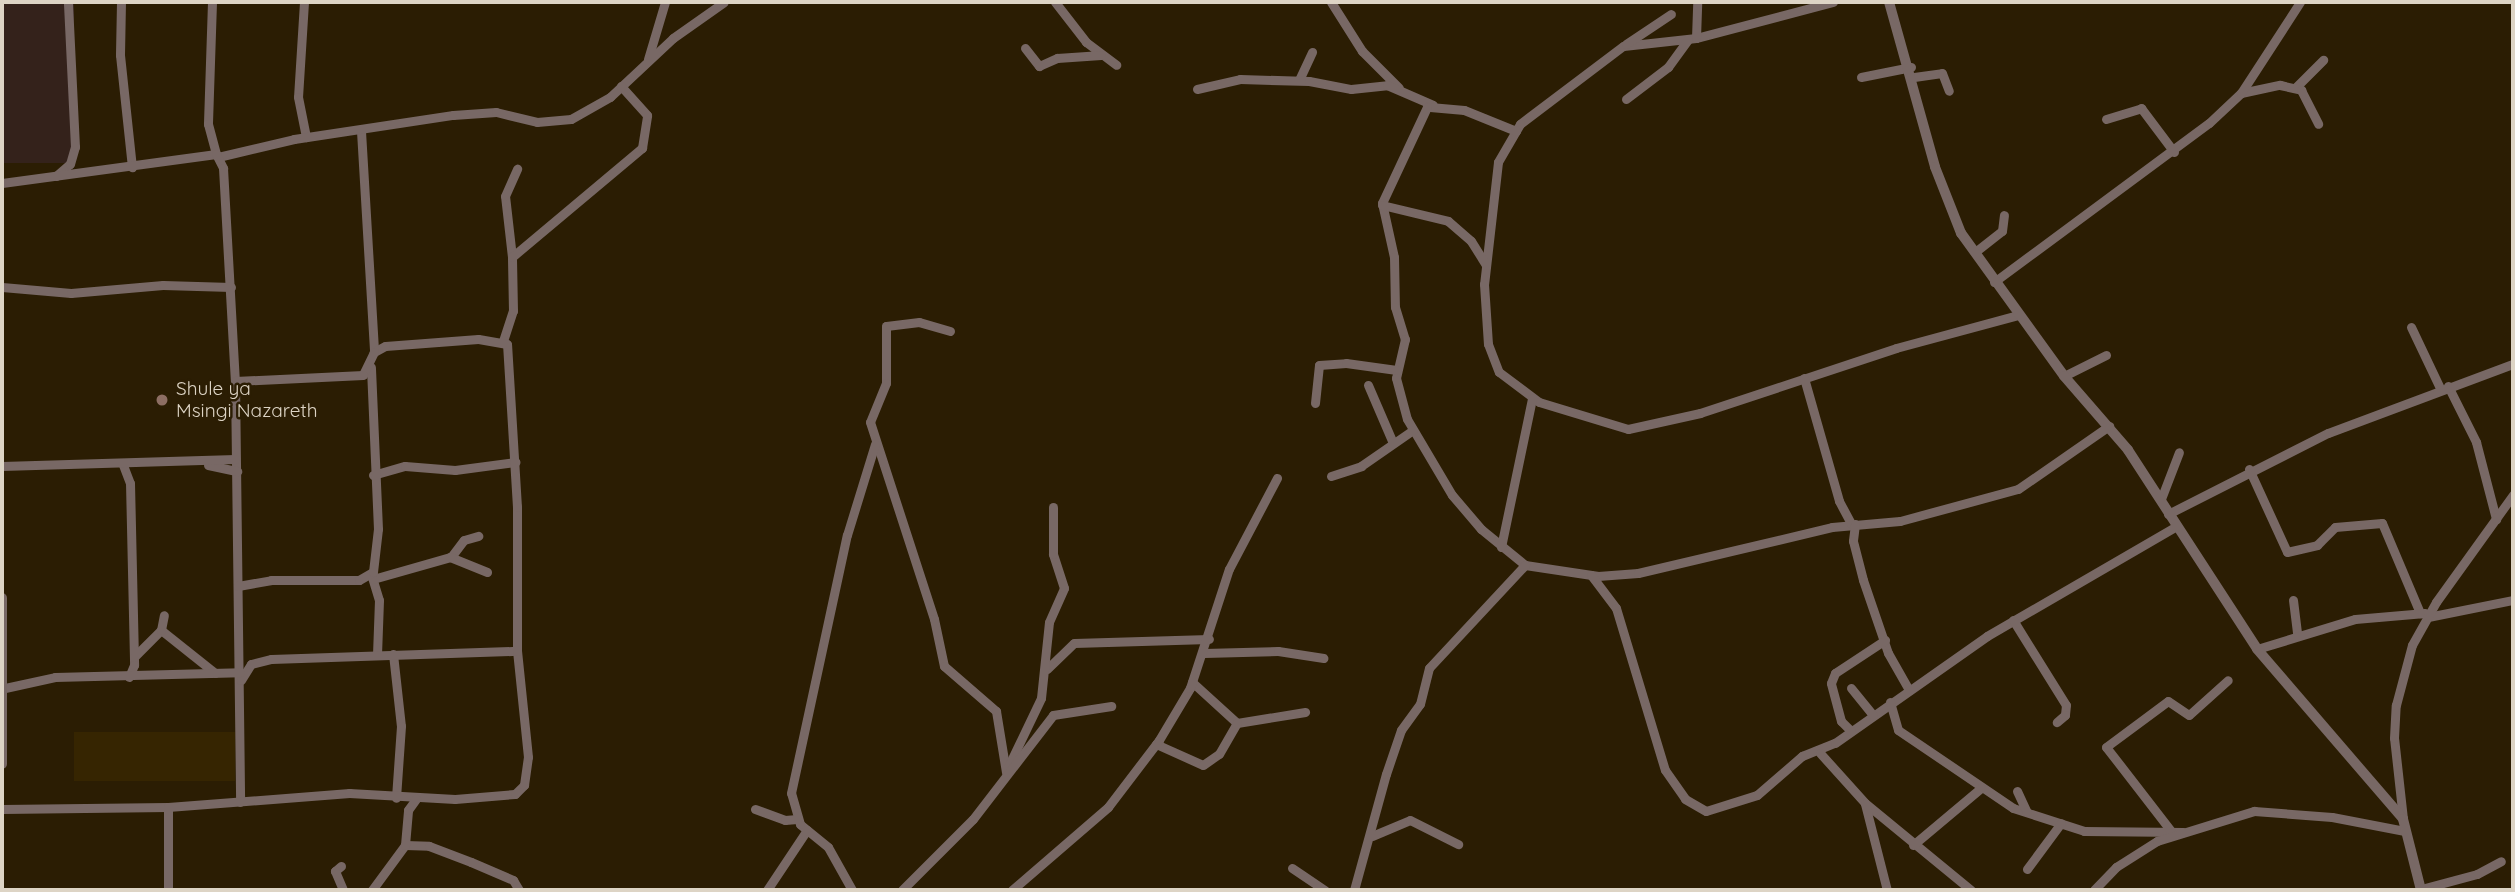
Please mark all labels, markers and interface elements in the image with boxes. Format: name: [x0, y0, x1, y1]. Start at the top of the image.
place label: Shule ya Msingi Nazareth: [176, 378, 318, 422]
marker: Shule ya Msingi Nazareth: [154, 392, 170, 408]

